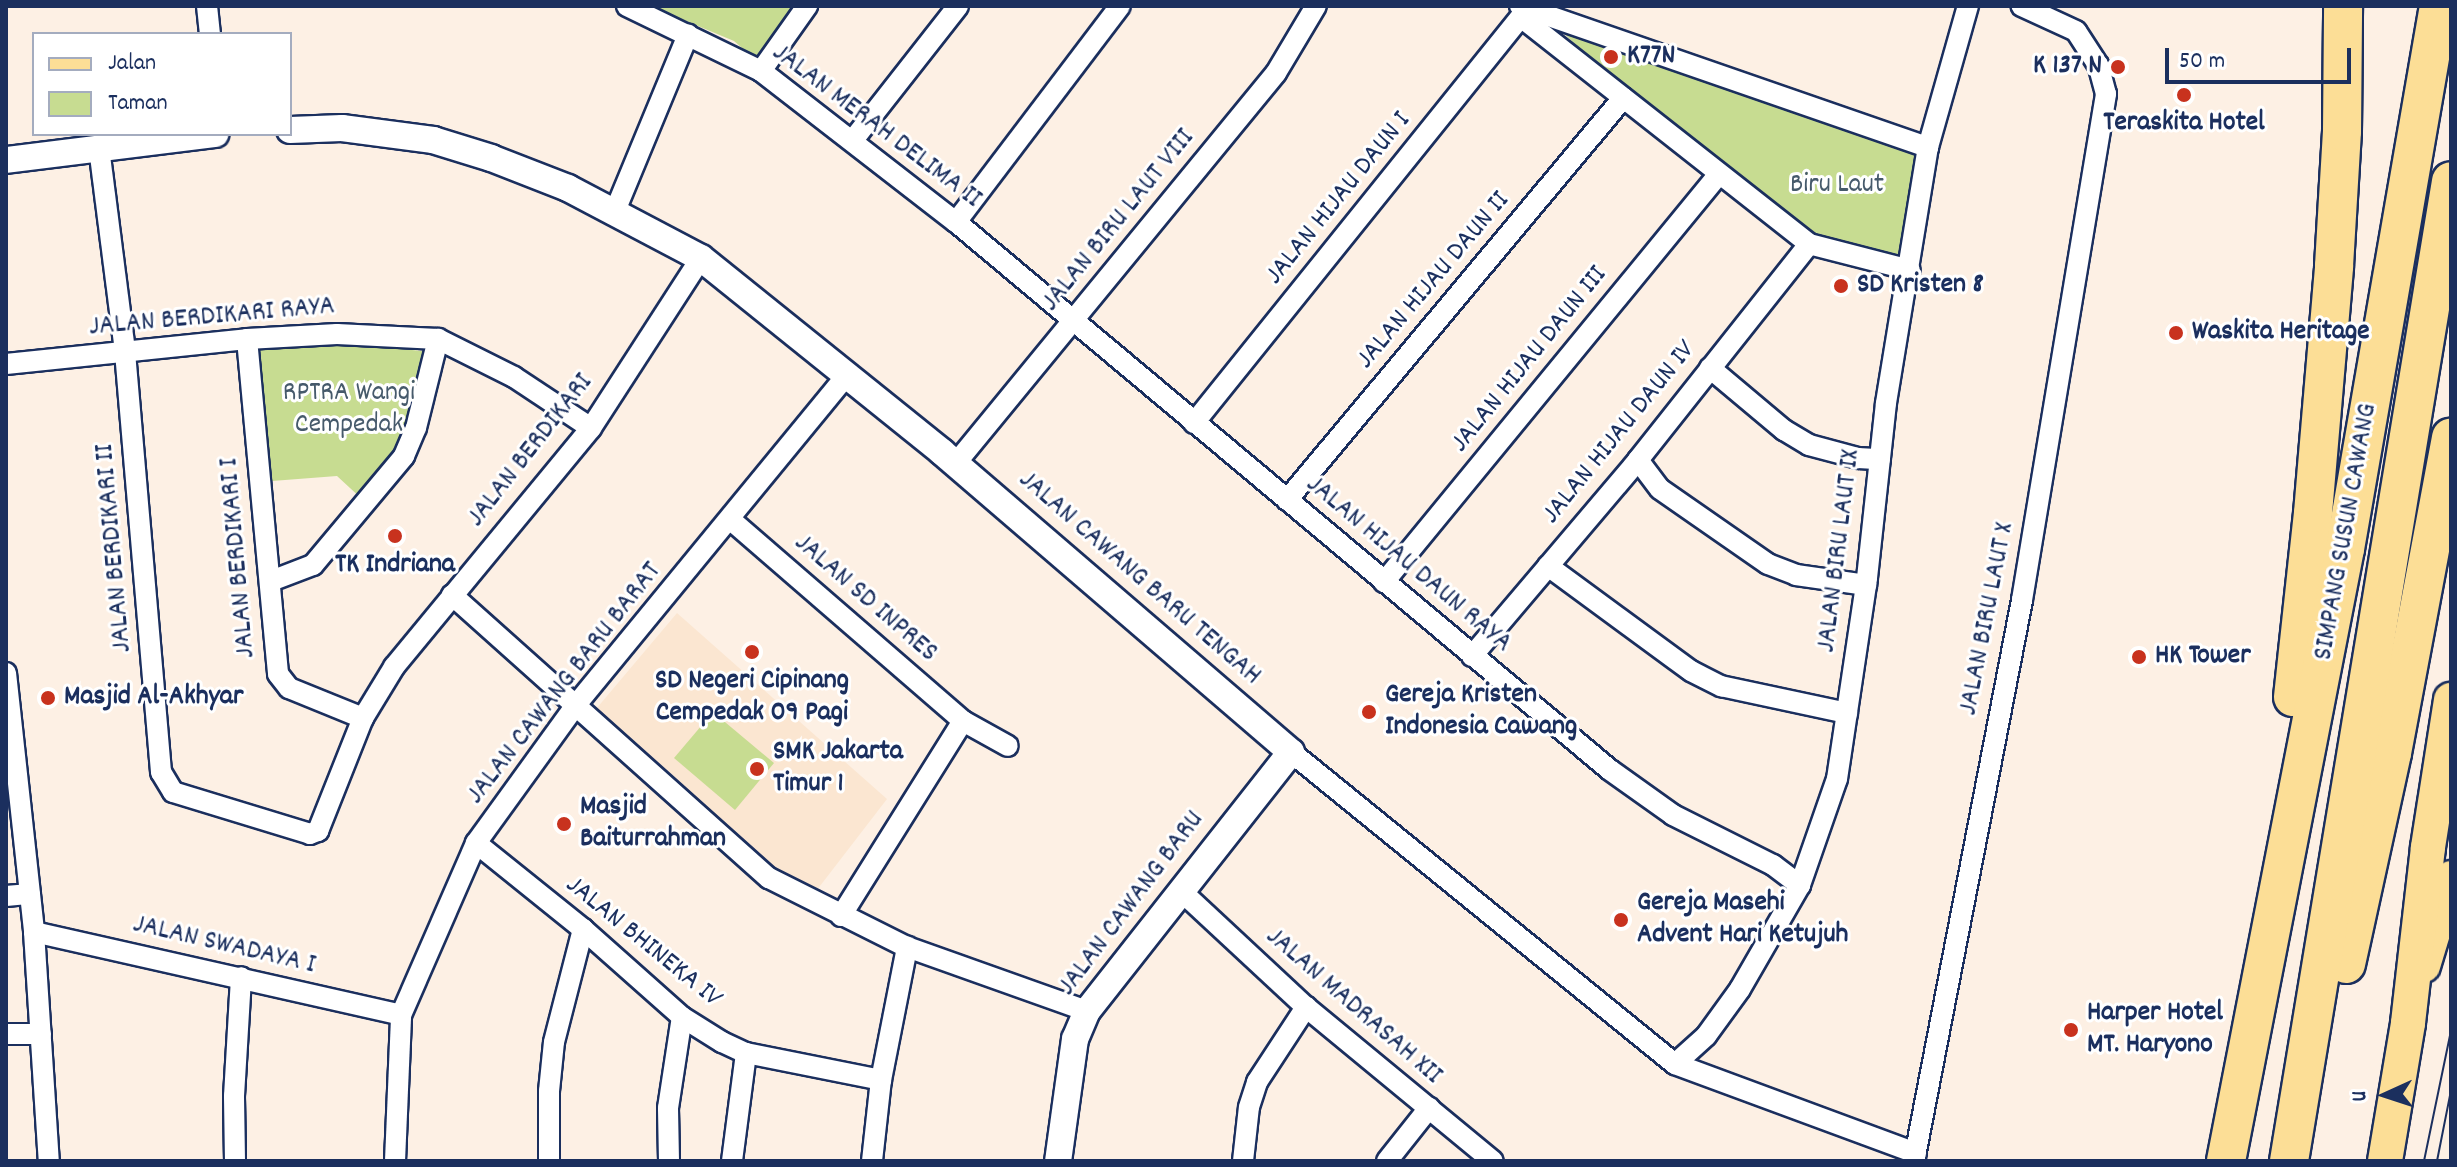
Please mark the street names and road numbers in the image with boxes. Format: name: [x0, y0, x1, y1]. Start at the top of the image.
street label: JALAN MERAH DELIMA II: [764, 37, 988, 217]
street label: JALAN HIJAU DAUN I: [1259, 106, 1419, 292]
street label: JALAN BIRU LAUT VIII: [1035, 123, 1203, 319]
street label: JALAN HIJAU DAUN II: [1350, 185, 1518, 377]
street label: JALAN HIJAU DAUN III: [1444, 260, 1616, 460]
street label: JALAN BERDIKARI RAYA: [88, 291, 336, 345]
street label: JALAN HIJAU DAUN IV: [1536, 334, 1704, 532]
street label: JALAN BERDIKARI: [461, 367, 601, 535]
street label: SIMPANG SUSUN CAWANG: [2308, 401, 2386, 663]
street label: JALAN BERDIKARI II: [89, 442, 141, 654]
street label: JALAN BIRU LAUT IX: [1811, 448, 1869, 654]
street label: JALAN BERDIKARI I: [214, 456, 264, 660]
street label: JALAN CAWANG BARU TENGAH: [1011, 464, 1267, 694]
street label: JALAN HIJAU DAUN RAYA: [1298, 469, 1518, 661]
street label: JALAN BIRU LAUT X: [1953, 520, 2023, 718]
street label: JALAN SD INPRES: [786, 527, 944, 671]
street label: JALAN CAWANG BARU BARAT: [460, 556, 670, 812]
street label: JALAN CAWANG BARU: [1051, 805, 1213, 1003]
street label: JALAN BHINEKA IV: [558, 870, 728, 1016]
street label: JALAN SWADAYA I: [129, 909, 319, 983]
street label: JALAN MADRASAH XII: [1258, 921, 1448, 1093]

